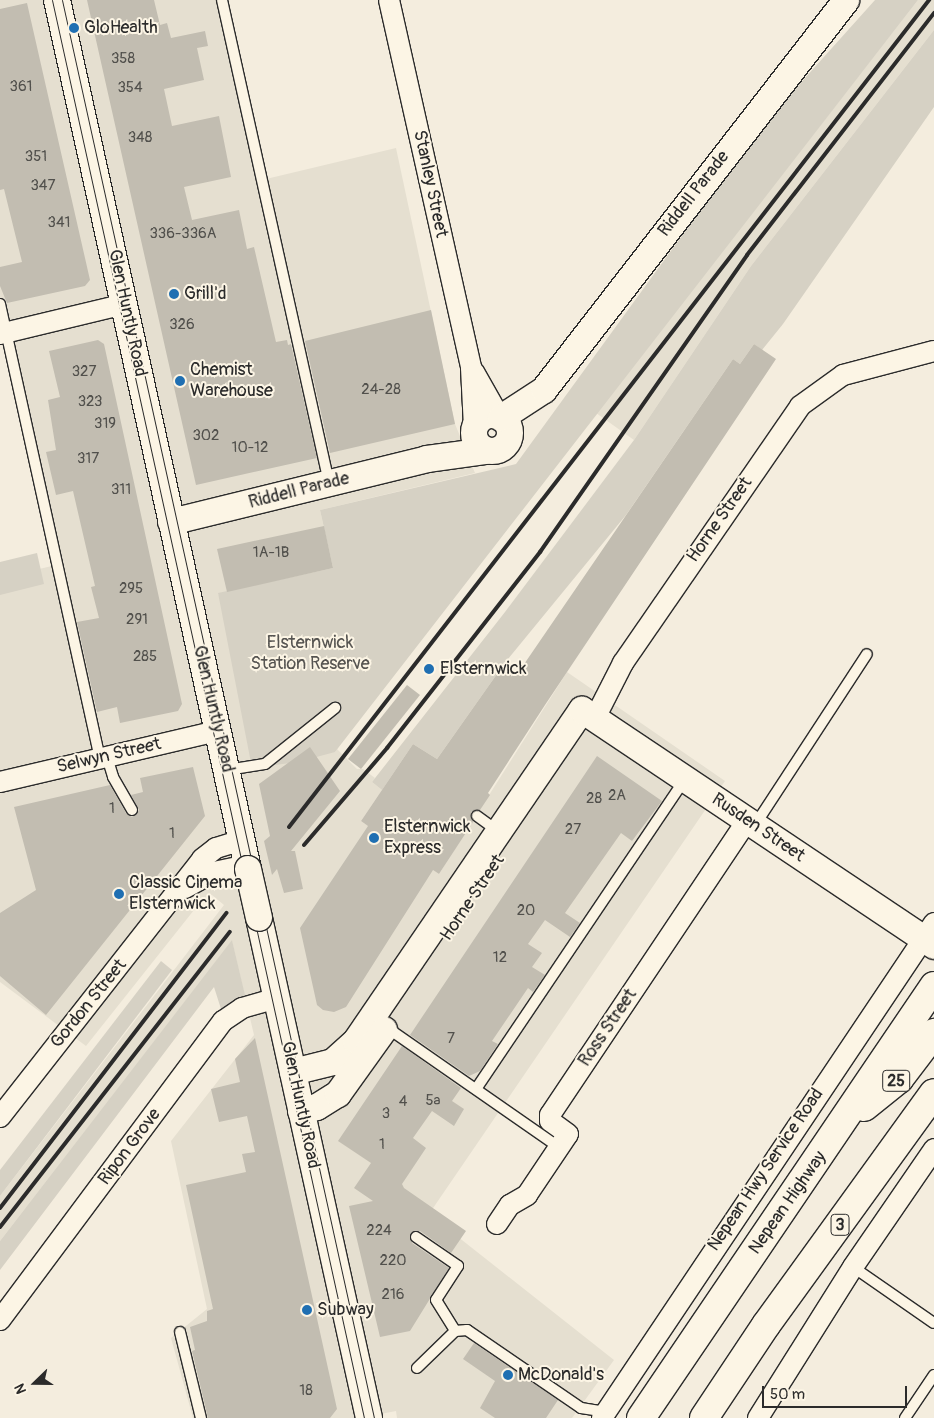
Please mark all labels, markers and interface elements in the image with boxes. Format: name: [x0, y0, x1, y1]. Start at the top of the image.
place label: GloHealth: [84, 17, 158, 39]
marker: GloHealth: [68, 22, 80, 34]
house number: 358: [111, 50, 135, 68]
house number: 361: [10, 78, 32, 96]
house number: 354: [117, 79, 143, 97]
street label: Stanley Street: [408, 128, 452, 240]
house number: 348: [128, 129, 152, 147]
street label: Riddell Parade: [654, 147, 734, 241]
house number: 351: [25, 148, 47, 166]
house number: 347: [30, 177, 56, 195]
house number: 341: [48, 214, 70, 232]
house number: 336-336A: [149, 225, 217, 243]
street label: Glen Huntly Road: [103, 247, 151, 379]
place label: Grill'd: [184, 283, 227, 305]
marker: Grill'd: [168, 288, 180, 300]
house number: 326: [169, 316, 195, 334]
place label: Chemist Warehouse: [190, 360, 273, 402]
house number: 327: [72, 363, 96, 381]
marker: Chemist Warehouse: [174, 375, 186, 387]
house number: 24-28: [361, 381, 401, 399]
house number: 323: [78, 393, 102, 411]
house number: 319: [94, 415, 116, 433]
house number: 302: [193, 427, 219, 445]
house number: 10-12: [232, 439, 268, 457]
house number: 317: [77, 450, 99, 468]
street label: Riddell Parade: [246, 468, 352, 514]
street label: Horne Street: [683, 473, 757, 567]
house number: 311: [111, 481, 131, 499]
house number: 1A-1B: [253, 544, 289, 562]
house number: 295: [119, 580, 143, 598]
house number: 291: [126, 611, 148, 629]
park label: Elsternwick Station Reserve: [250, 633, 370, 676]
street label: Glen Huntly Road: [188, 643, 238, 775]
house number: 285: [133, 648, 157, 666]
place label: Elsternwick: [440, 658, 526, 680]
marker: Elsternwick: [422, 662, 436, 676]
street label: Selwyn Street: [55, 734, 163, 778]
house number: 2A: [608, 787, 626, 805]
street label: Rusden Street: [707, 789, 809, 867]
house number: 28: [586, 790, 602, 808]
house number: 1: [109, 800, 115, 818]
place label: Elsternwick Express: [384, 817, 470, 860]
house number: 27: [565, 821, 581, 839]
house number: 1: [169, 825, 175, 843]
marker: Elsternwick Express: [368, 832, 380, 844]
street label: Horne Street: [436, 851, 510, 945]
place label: Classic Cinema Elsternwick: [129, 873, 242, 916]
marker: Classic Cinema Elsternwick: [113, 888, 125, 900]
house number: 20: [517, 902, 535, 920]
house number: 12: [493, 949, 507, 967]
street label: Gordon Street: [46, 955, 132, 1053]
street label: Ross Street: [574, 985, 642, 1071]
house number: 7: [447, 1030, 455, 1048]
street label: Glen Huntly Road: [276, 1039, 324, 1171]
road number: 25: [881, 1068, 911, 1094]
street label: Nepean Hwy Service Road: [703, 1084, 829, 1256]
house number: 5a: [425, 1092, 441, 1110]
house number: 4: [399, 1093, 407, 1111]
street label: Ripon Grove: [94, 1104, 166, 1190]
house number: 3: [382, 1105, 390, 1123]
house number: 1: [379, 1136, 385, 1154]
street label: Nepean Highway: [745, 1147, 831, 1259]
road number: 3: [830, 1212, 850, 1238]
house number: 224: [366, 1222, 392, 1240]
house number: 220: [379, 1252, 407, 1270]
house number: 216: [382, 1286, 404, 1304]
place label: Subway: [317, 1299, 374, 1321]
marker: Subway: [301, 1304, 313, 1316]
north arrow: [10, 1358, 60, 1408]
place label: McDonald's: [518, 1364, 604, 1386]
marker: McDonald's: [502, 1369, 514, 1381]
scale bar: [764, 1376, 909, 1408]
text: N: [11, 1381, 30, 1396]
house number: 18: [299, 1382, 313, 1400]
text: 50 m: [770, 1385, 805, 1404]

